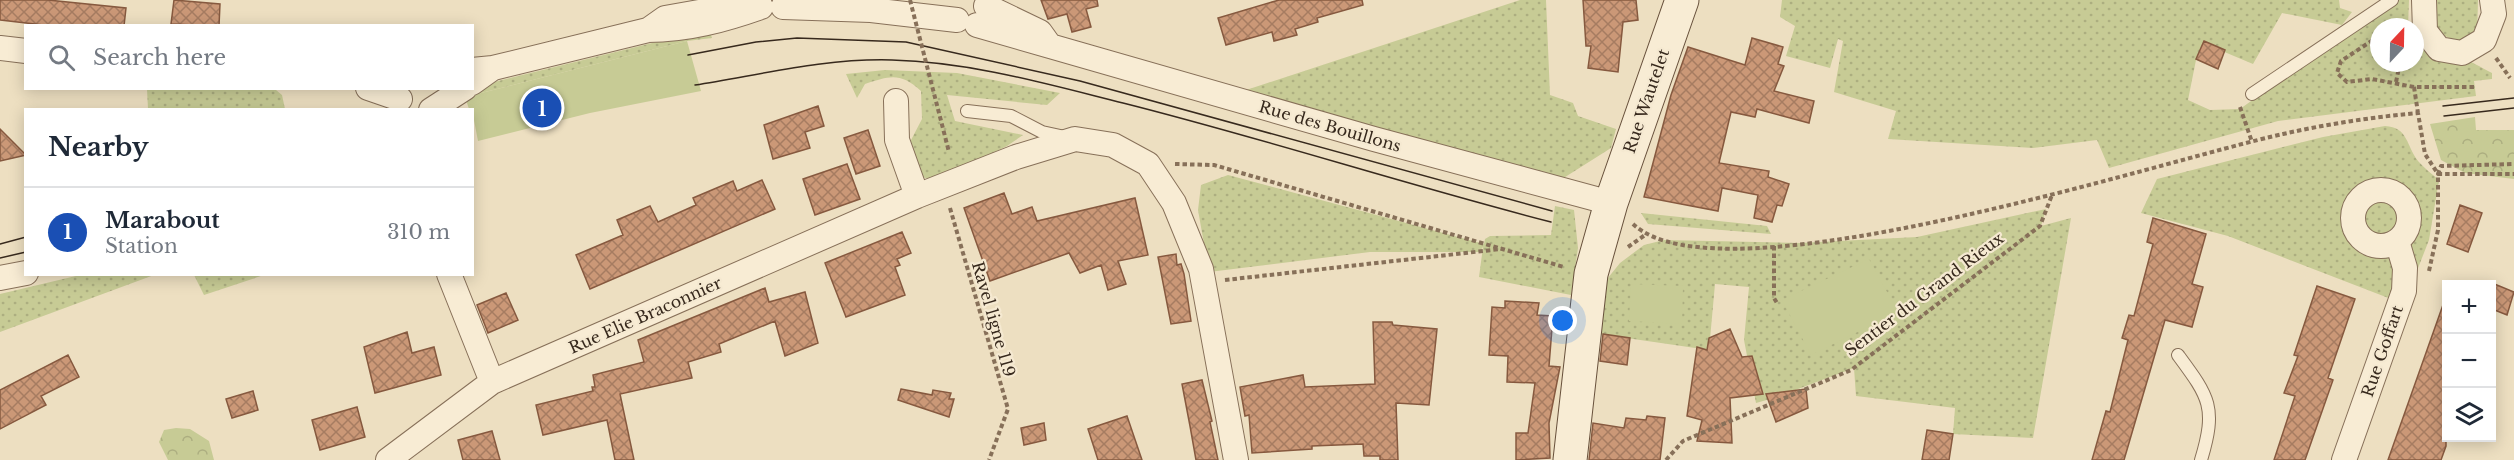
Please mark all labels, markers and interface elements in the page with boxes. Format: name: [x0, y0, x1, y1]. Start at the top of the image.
north arrow: [2370, 18, 2424, 72]
search box: [24, 24, 474, 90]
icon: search: [45, 41, 78, 74]
text: Search here: [93, 44, 226, 71]
street label: Rue Wautelet: [1619, 46, 1673, 156]
pin: 1: [522, 86, 562, 130]
street label: Rue des Bouillons: [1257, 96, 1403, 156]
text: Nearby: [48, 131, 149, 163]
text: Marabout: [105, 207, 220, 234]
text: 1: [63, 220, 72, 244]
text: 310 m: [387, 220, 450, 244]
street label: Sentier du Grand Rieux: [1841, 228, 2008, 360]
text: Station: [105, 234, 178, 258]
street label: Ravel ligne 119: [968, 259, 1020, 379]
street label: Rue Elie Braconnier: [565, 272, 725, 358]
map controls: [2442, 280, 2496, 442]
button: +: [2442, 280, 2496, 334]
street label: Rue Goffart: [2357, 303, 2407, 399]
your location: [1548, 306, 1577, 335]
button: −: [2442, 334, 2496, 388]
button: layers: [2442, 388, 2496, 442]

